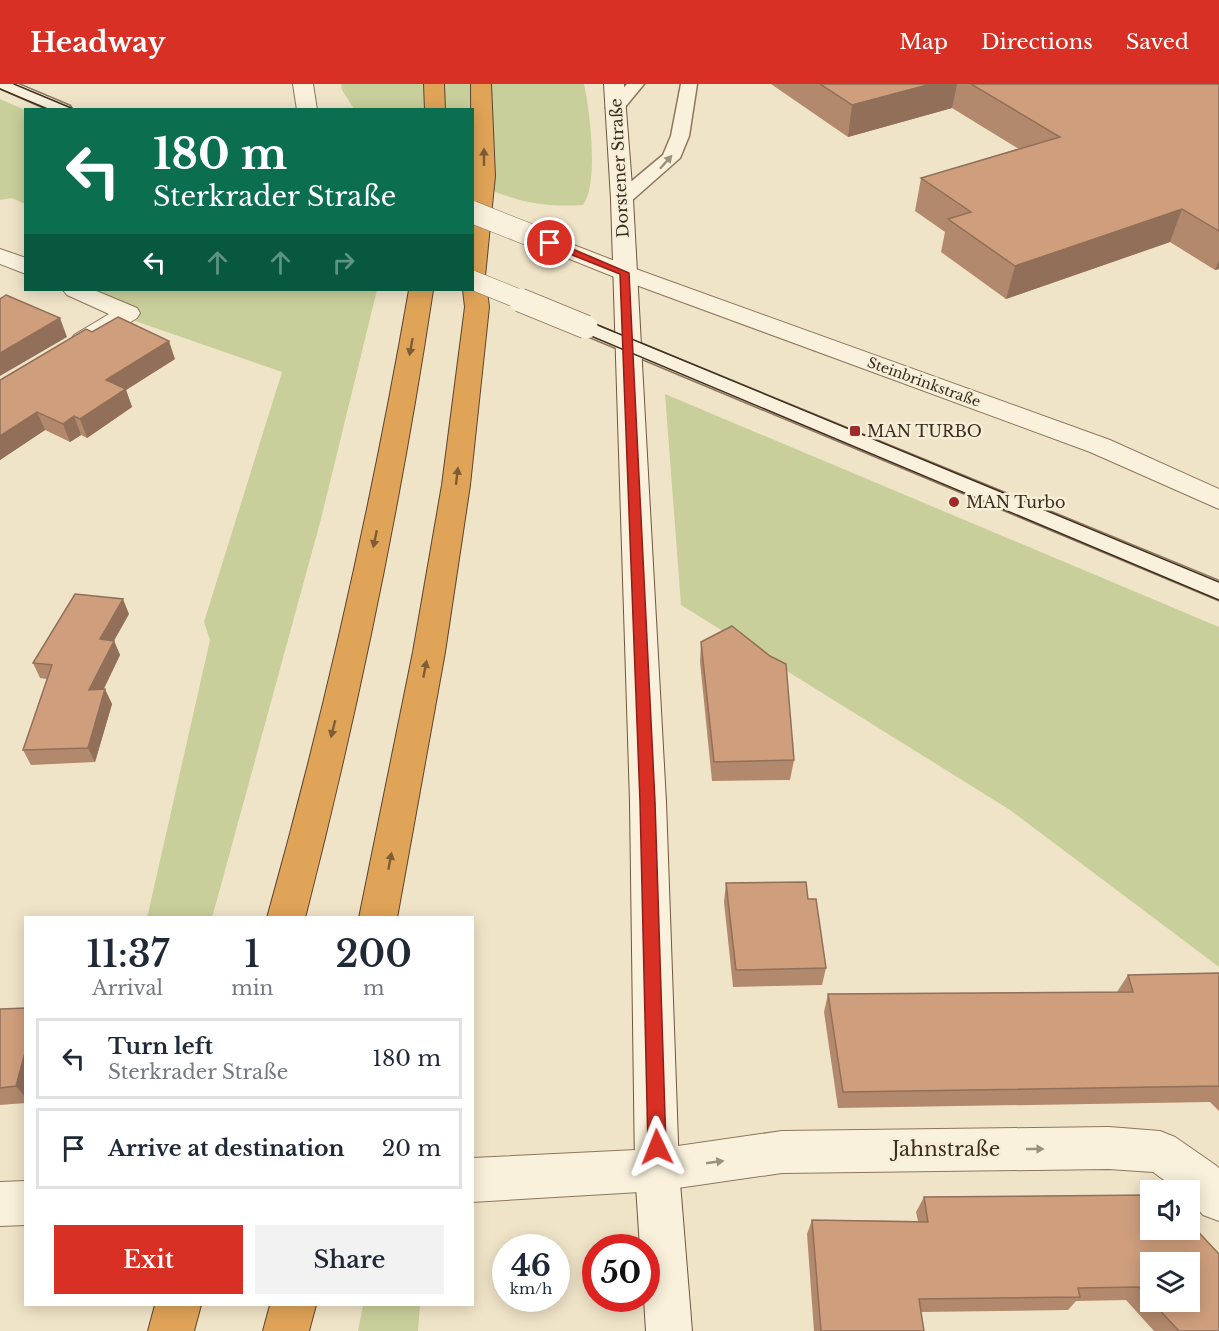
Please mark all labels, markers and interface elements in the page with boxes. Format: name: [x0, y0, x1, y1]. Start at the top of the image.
text: Headway: [30, 25, 166, 60]
text: Map: [899, 29, 948, 55]
text: Directions: [981, 29, 1093, 55]
text: Saved: [1126, 29, 1189, 55]
street label: Dorstener Straße: [605, 98, 633, 238]
text: 180 m: [153, 128, 287, 180]
icon: left: [54, 132, 132, 210]
one-way arrow: [479, 148, 489, 167]
one-way arrow: [659, 154, 673, 169]
text: Sterkrader Straße: [153, 180, 396, 213]
pin: [524, 217, 575, 268]
icon: arrive: [533, 226, 566, 259]
icon: left: [138, 246, 171, 279]
icon: ahead: [201, 246, 234, 279]
icon: ahead: [264, 246, 297, 279]
icon: right: [327, 246, 360, 279]
one-way arrow: [406, 338, 415, 357]
street label: Steinbrinkstraße: [865, 353, 983, 411]
place label: MAN TURBO: [867, 421, 982, 441]
marker: MAN TURBO: [848, 424, 862, 438]
one-way arrow: [452, 467, 461, 486]
place label: MAN Turbo: [966, 492, 1066, 512]
marker: MAN Turbo: [947, 495, 961, 509]
one-way arrow: [370, 530, 379, 549]
one-way arrow: [421, 659, 430, 678]
one-way arrow: [328, 720, 338, 738]
one-way arrow: [386, 851, 395, 870]
text: 11:37: [86, 932, 169, 977]
text: 1: [244, 932, 260, 977]
text: 200: [335, 932, 412, 977]
text: Arrival: [92, 976, 163, 1000]
text: min: [231, 976, 273, 1000]
text: m: [363, 976, 384, 1000]
text: Turn left: [108, 1033, 213, 1060]
icon: left: [57, 1042, 90, 1075]
text: 180 m: [372, 1045, 441, 1072]
text: Sterkrader Straße: [108, 1060, 288, 1084]
position arrow: [625, 1115, 689, 1179]
icon: arrive: [57, 1132, 90, 1165]
text: Arrive at destination: [108, 1135, 345, 1162]
text: 20 m: [382, 1135, 441, 1162]
street label: Jahnstraße: [889, 1137, 1000, 1161]
one-way arrow: [1026, 1144, 1045, 1154]
one-way arrow: [706, 1158, 725, 1167]
map controls: [1140, 1180, 1200, 1312]
button: sound: [1140, 1180, 1200, 1240]
button: Exit: [54, 1225, 243, 1294]
button: Share: [255, 1225, 444, 1294]
speed limit sign: 50: [582, 1234, 660, 1312]
text: 46: [511, 1247, 551, 1284]
button: layers: [1140, 1252, 1200, 1312]
text: km/h: [510, 1279, 552, 1298]

